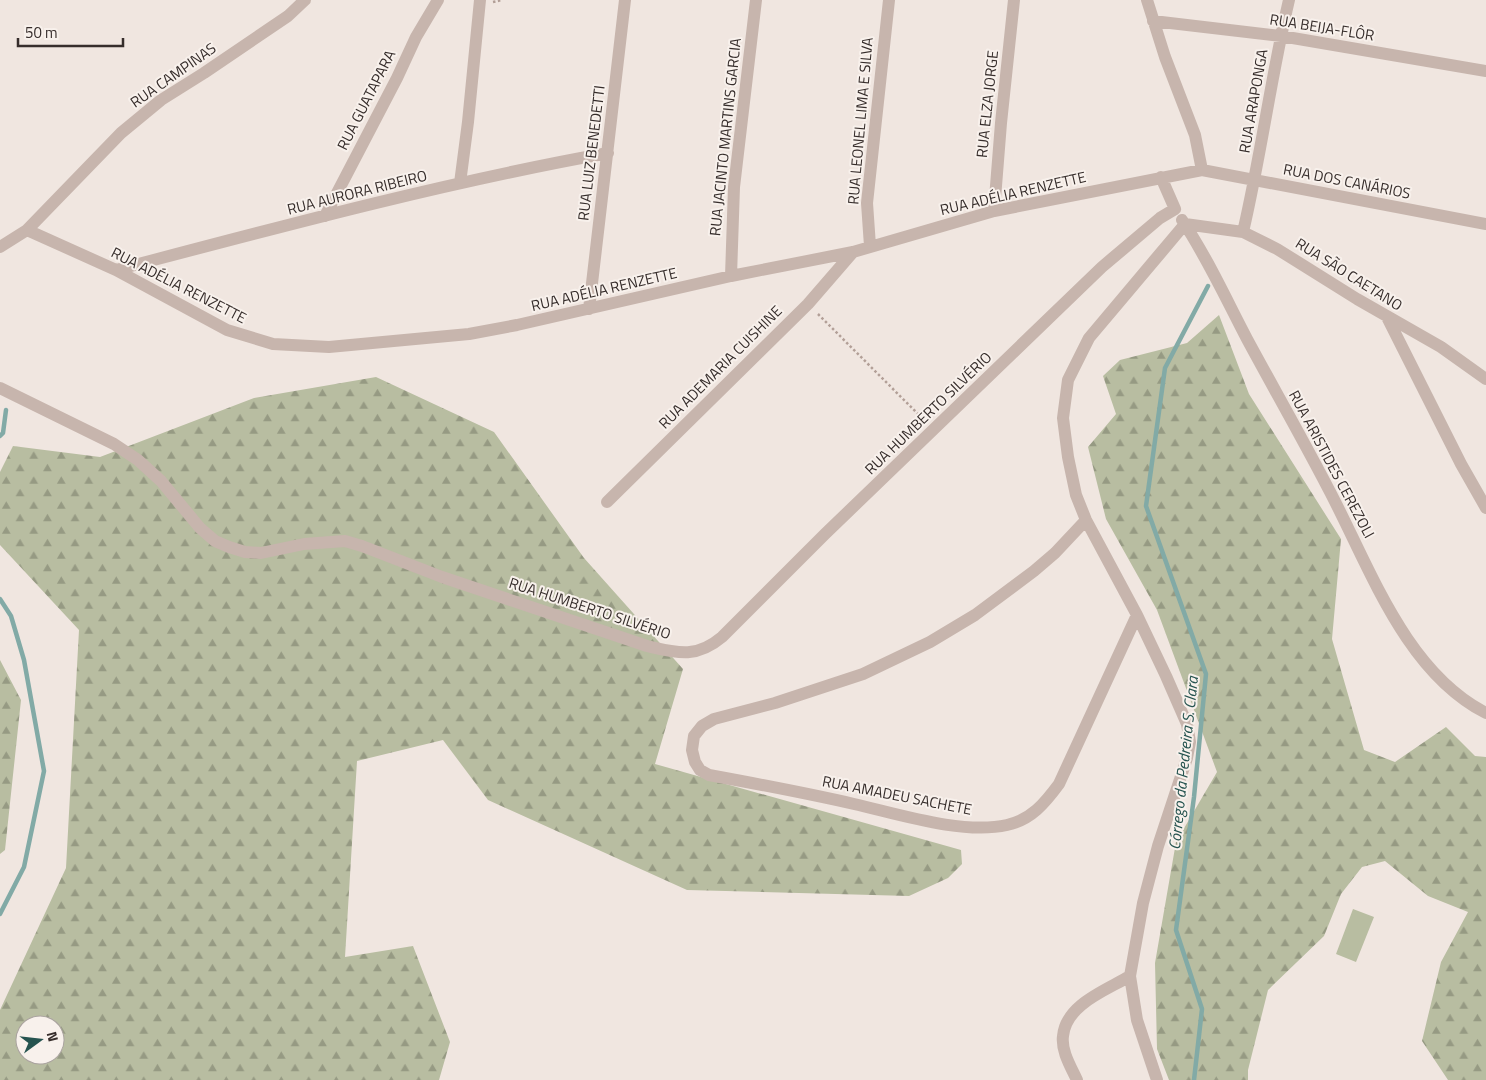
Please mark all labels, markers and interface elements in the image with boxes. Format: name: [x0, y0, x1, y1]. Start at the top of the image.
street label: RUA BEIJA-FLÔR: [1268, 7, 1376, 47]
scale bar: [18, 15, 122, 47]
text: 50 m: [25, 21, 58, 44]
street label: RUA LEONEL LIMA E SILVA: [841, 36, 879, 206]
street label: RUA CAMPINAS: [125, 37, 221, 113]
street label: RUA JACINTO MARTINS GARCIA: [703, 37, 747, 237]
street label: RUA GUATAPARA: [331, 46, 401, 154]
street label: RUA ARAPONGA: [1233, 47, 1273, 155]
street label: RUA ELZA JORGE: [970, 49, 1004, 159]
street label: RUA LUIZ BENEDETTI: [571, 84, 611, 222]
street label: RUA DOS CANÁRIOS: [1281, 157, 1413, 205]
street label: RUA AURORA RIBEIRO: [285, 163, 429, 220]
street label: RUA ADÉLIA RENZETTE: [938, 165, 1088, 221]
street label: RUA SÃO CAETANO: [1291, 232, 1407, 316]
street label: RUA ADÉLIA RENZETTE: [107, 241, 251, 329]
street label: RUA ADÉLIA RENZETTE: [529, 261, 679, 317]
street label: RUA ADEMARIA CUISHINE: [653, 300, 787, 434]
street label: RUA HUMBERTO SILVÉRIO: [859, 346, 997, 480]
street label: RUA ARISTIDES CEREZOLI: [1283, 386, 1381, 542]
street label: RUA HUMBERTO SILVÉRIO: [506, 571, 674, 645]
water label: Córrego da Pedreira S. Clara: [1162, 674, 1204, 851]
street label: RUA AMADEU SACHETE: [820, 769, 974, 821]
north arrow: [15, 1015, 65, 1065]
text: N: [42, 1029, 64, 1044]

